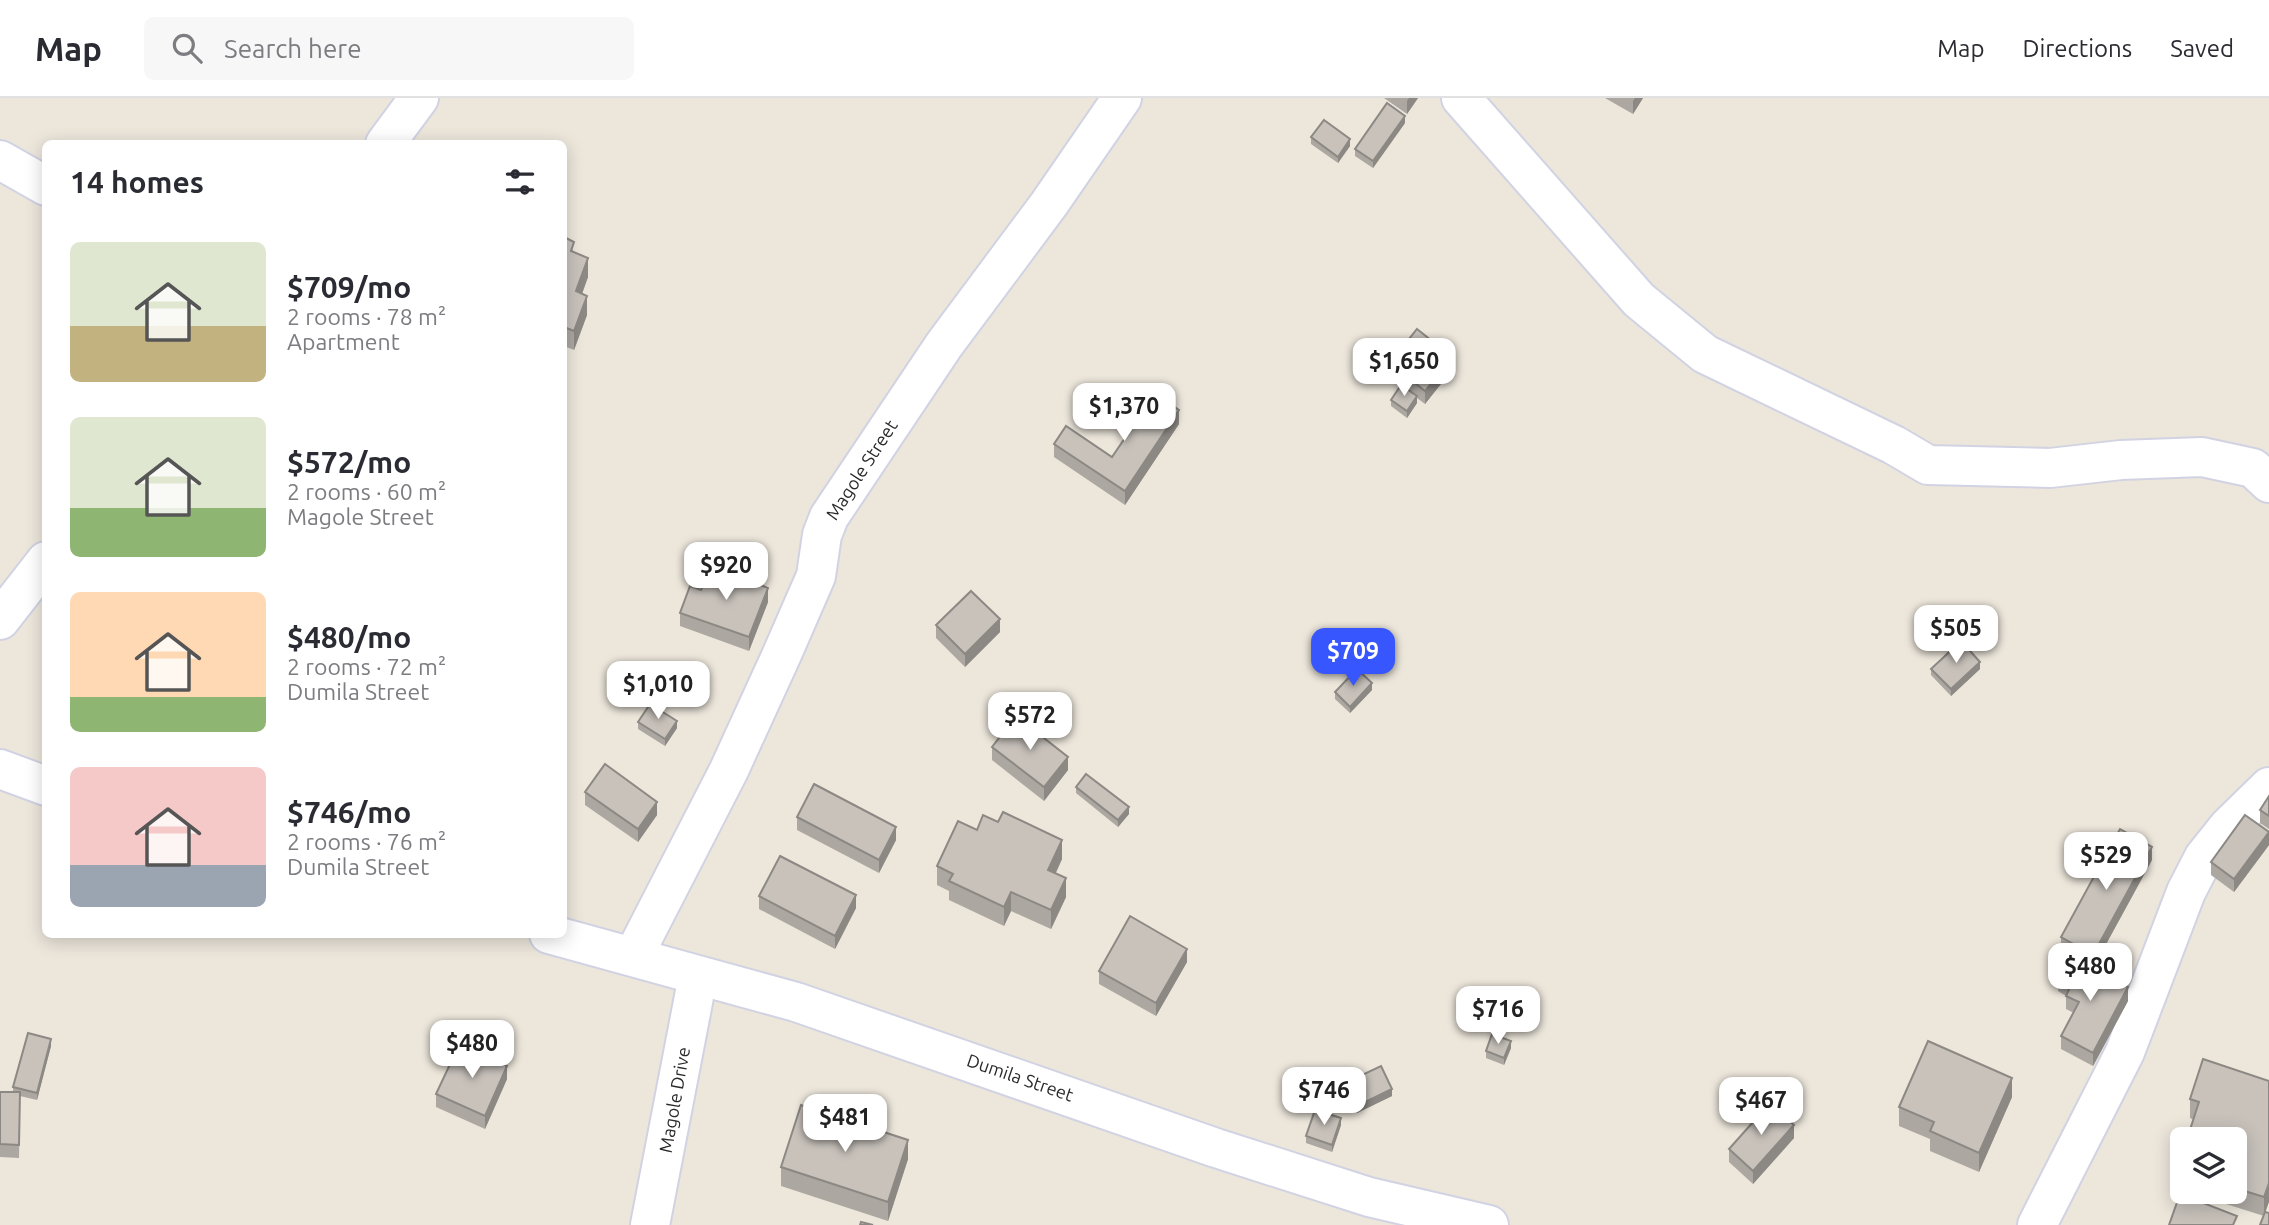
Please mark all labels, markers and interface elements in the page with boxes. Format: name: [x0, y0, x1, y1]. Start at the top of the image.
search box: [144, 17, 634, 80]
icon: search: [168, 29, 206, 67]
text: Map: [35, 30, 102, 67]
text: Search here: [224, 34, 362, 63]
text: Map: [1937, 35, 1984, 62]
text: Directions: [2022, 35, 2132, 62]
text: Saved: [2170, 35, 2234, 62]
icon: filters: [501, 163, 539, 201]
text: 14 homes: [70, 165, 204, 199]
icon: home: [126, 270, 210, 354]
text: $709/mo: [287, 270, 411, 304]
text: 2 rooms · 78 m²: [287, 304, 446, 329]
text: Apartment: [287, 329, 400, 354]
pin: $1,650: [1347, 338, 1461, 398]
text: $1,650: [1369, 348, 1439, 373]
pin: $1,370: [1067, 384, 1181, 443]
text: $1,370: [1089, 393, 1159, 418]
street label: Magole Street: [822, 416, 901, 523]
icon: home: [126, 445, 210, 529]
text: $572/mo: [287, 445, 411, 479]
text: 2 rooms · 60 m²: [287, 479, 446, 504]
text: Magole Street: [287, 504, 434, 529]
pin: $920: [685, 542, 767, 602]
text: $920: [700, 552, 752, 577]
pin: $505: [1915, 606, 1997, 665]
text: $505: [1930, 615, 1982, 640]
icon: home: [126, 620, 210, 704]
text: $480/mo: [287, 620, 411, 654]
pin: $709: [1312, 628, 1394, 688]
text: $709: [1327, 638, 1379, 663]
text: 2 rooms · 72 m²: [287, 654, 446, 679]
pin: $1,010: [601, 662, 715, 721]
text: $1,010: [623, 671, 693, 696]
text: Dumila Street: [287, 679, 429, 704]
pin: $572: [989, 692, 1071, 752]
text: $572: [1004, 702, 1056, 727]
icon: home: [126, 795, 210, 879]
text: $746/mo: [287, 795, 411, 829]
text: 2 rooms · 76 m²: [287, 829, 446, 854]
pin: $529: [2065, 832, 2147, 892]
text: $529: [2080, 842, 2132, 867]
text: Dumila Street: [287, 854, 429, 879]
pin: $480: [2049, 944, 2131, 1003]
text: $480: [2064, 953, 2116, 978]
pin: $716: [1457, 986, 1539, 1046]
text: $716: [1472, 996, 1524, 1021]
pin: $480: [431, 1020, 513, 1080]
text: $480: [446, 1030, 498, 1055]
street label: Magole Drive: [655, 1045, 693, 1154]
street label: Dumila Street: [964, 1049, 1076, 1105]
pin: $746: [1283, 1068, 1365, 1127]
text: $746: [1298, 1077, 1350, 1102]
pin: $467: [1720, 1077, 1802, 1137]
text: $467: [1735, 1087, 1787, 1112]
pin: $481: [804, 1094, 886, 1154]
text: $481: [819, 1104, 871, 1129]
map controls: [2170, 1127, 2247, 1204]
button: layers: [2170, 1127, 2247, 1204]

